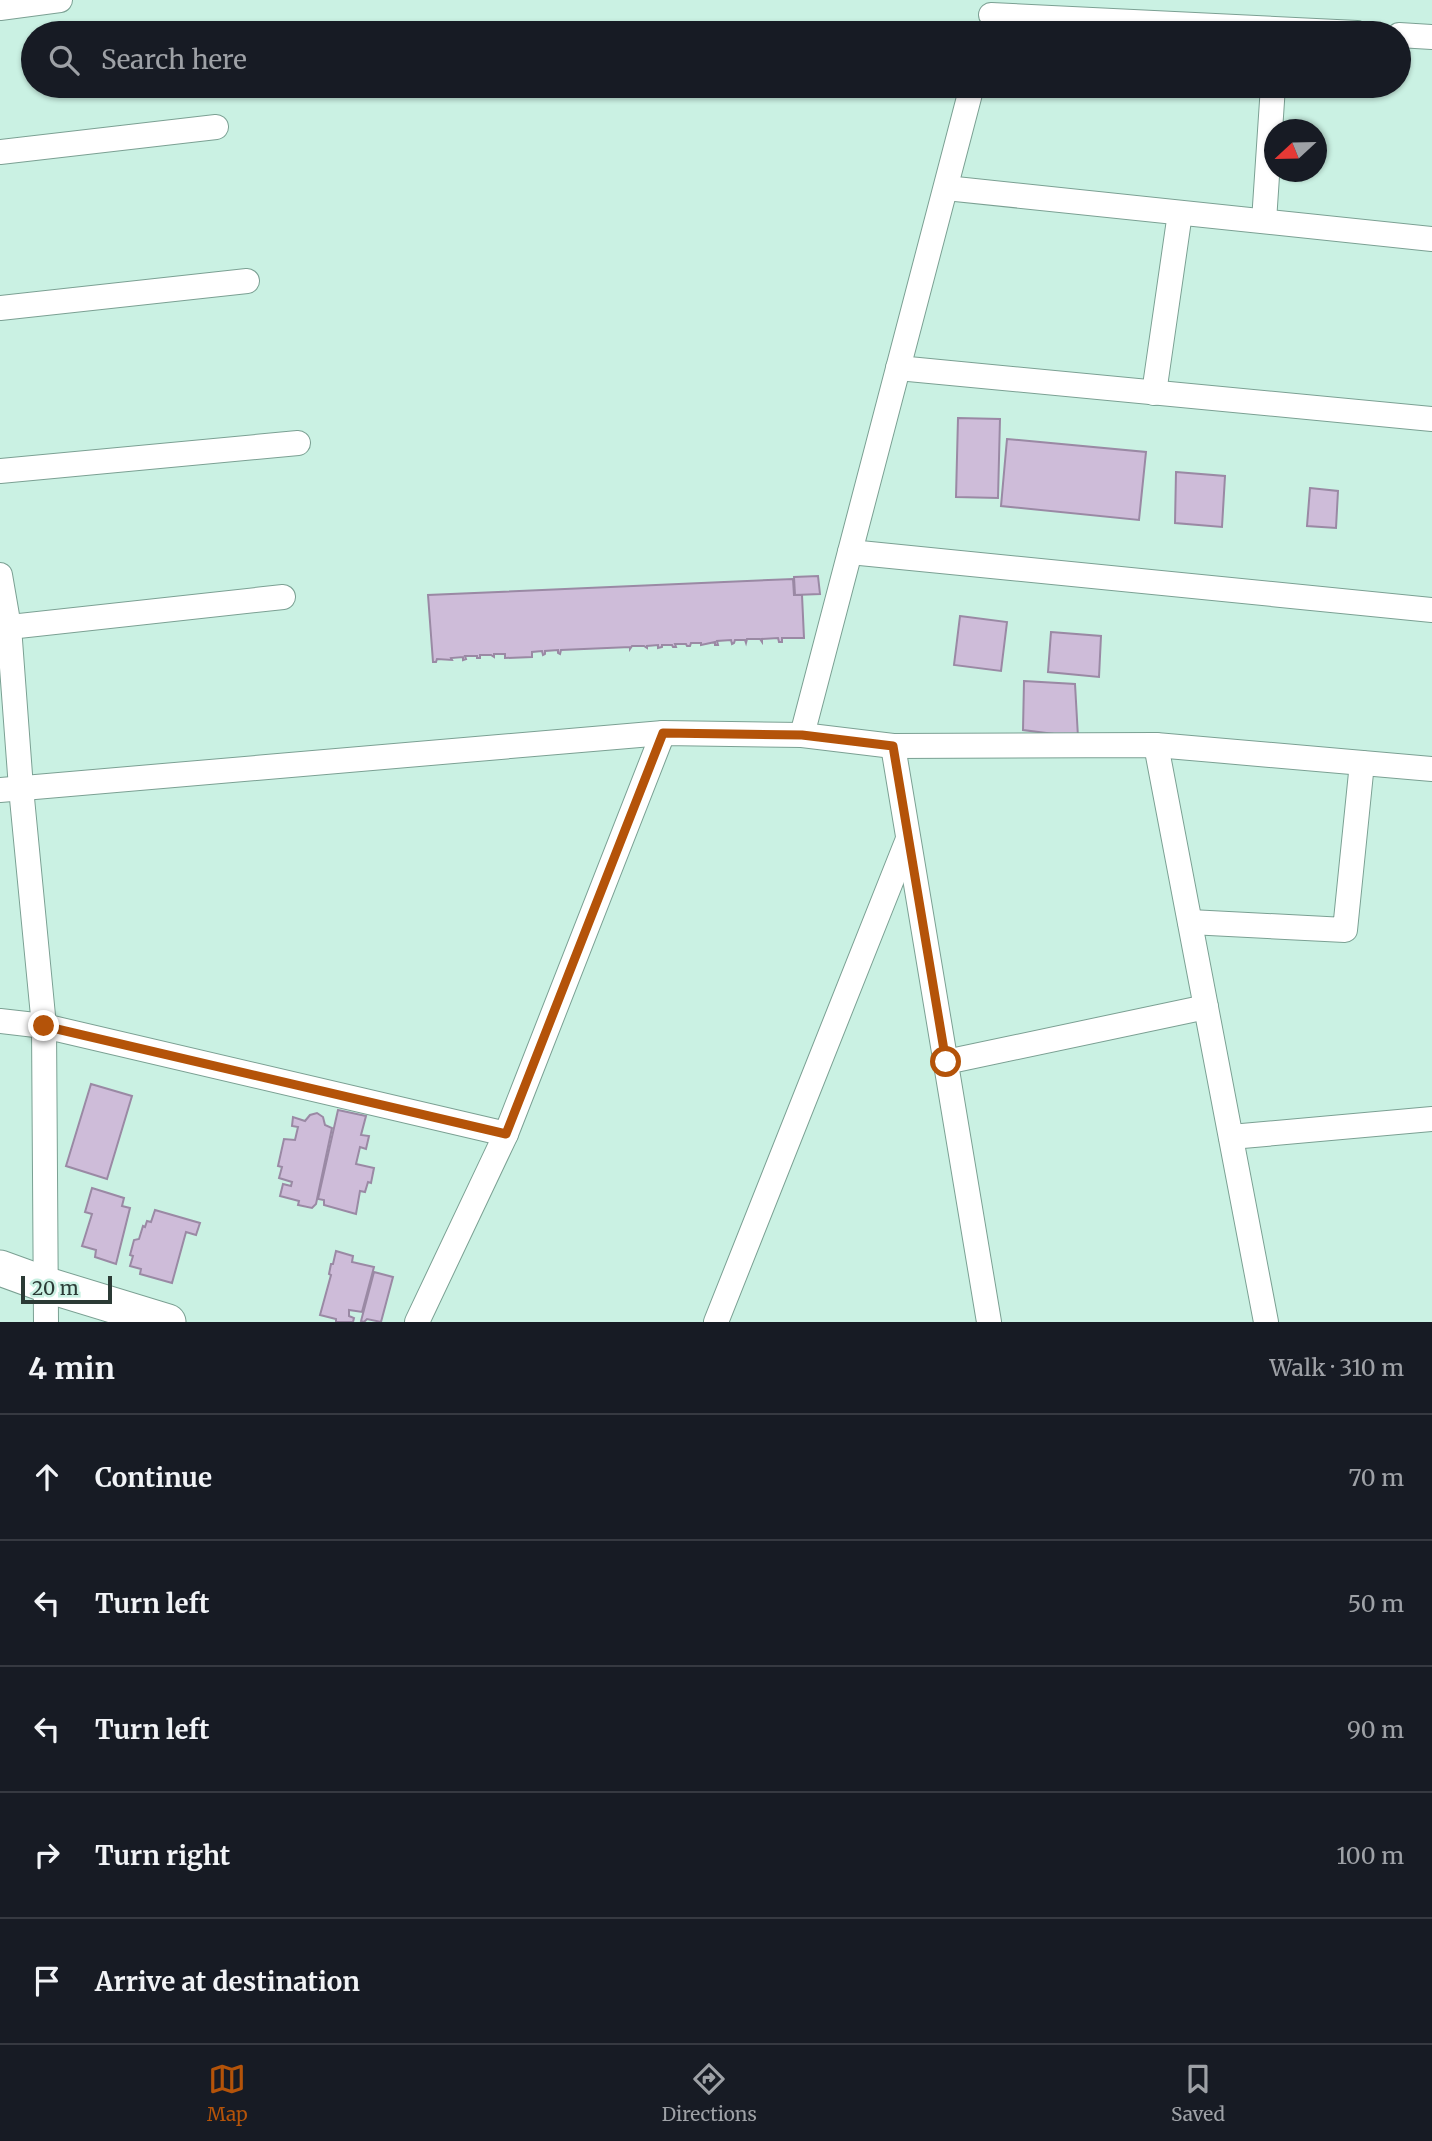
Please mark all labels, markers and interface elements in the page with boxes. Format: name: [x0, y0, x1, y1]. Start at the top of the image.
search box: [21, 21, 1411, 98]
icon: search: [45, 41, 83, 79]
text: Search here: [101, 43, 247, 76]
north arrow: [1264, 119, 1327, 182]
route end: [28, 1010, 59, 1041]
route start: [930, 1046, 961, 1077]
scale bar: [21, 1273, 112, 1305]
text: 20 m: [32, 1276, 79, 1300]
text: 4 min: [28, 1349, 115, 1387]
text: Walk · 310 m: [1270, 1353, 1404, 1382]
icon: ahead: [28, 1458, 66, 1496]
text: Continue: [95, 1461, 212, 1494]
text: 70 m: [1348, 1463, 1404, 1492]
icon: left: [28, 1584, 66, 1622]
text: Turn left: [95, 1587, 209, 1620]
text: 50 m: [1348, 1589, 1404, 1618]
icon: left: [28, 1710, 66, 1748]
text: Turn left: [95, 1713, 209, 1746]
text: 90 m: [1347, 1715, 1404, 1744]
icon: right: [28, 1836, 66, 1874]
text: Turn right: [95, 1839, 230, 1872]
text: 100 m: [1336, 1841, 1404, 1870]
icon: arrive: [28, 1962, 66, 2000]
text: Arrive at destination: [95, 1965, 360, 1998]
tab: Map: [207, 2060, 248, 2126]
tab: Directions: [662, 2060, 757, 2126]
tab: Saved: [1171, 2060, 1225, 2126]

